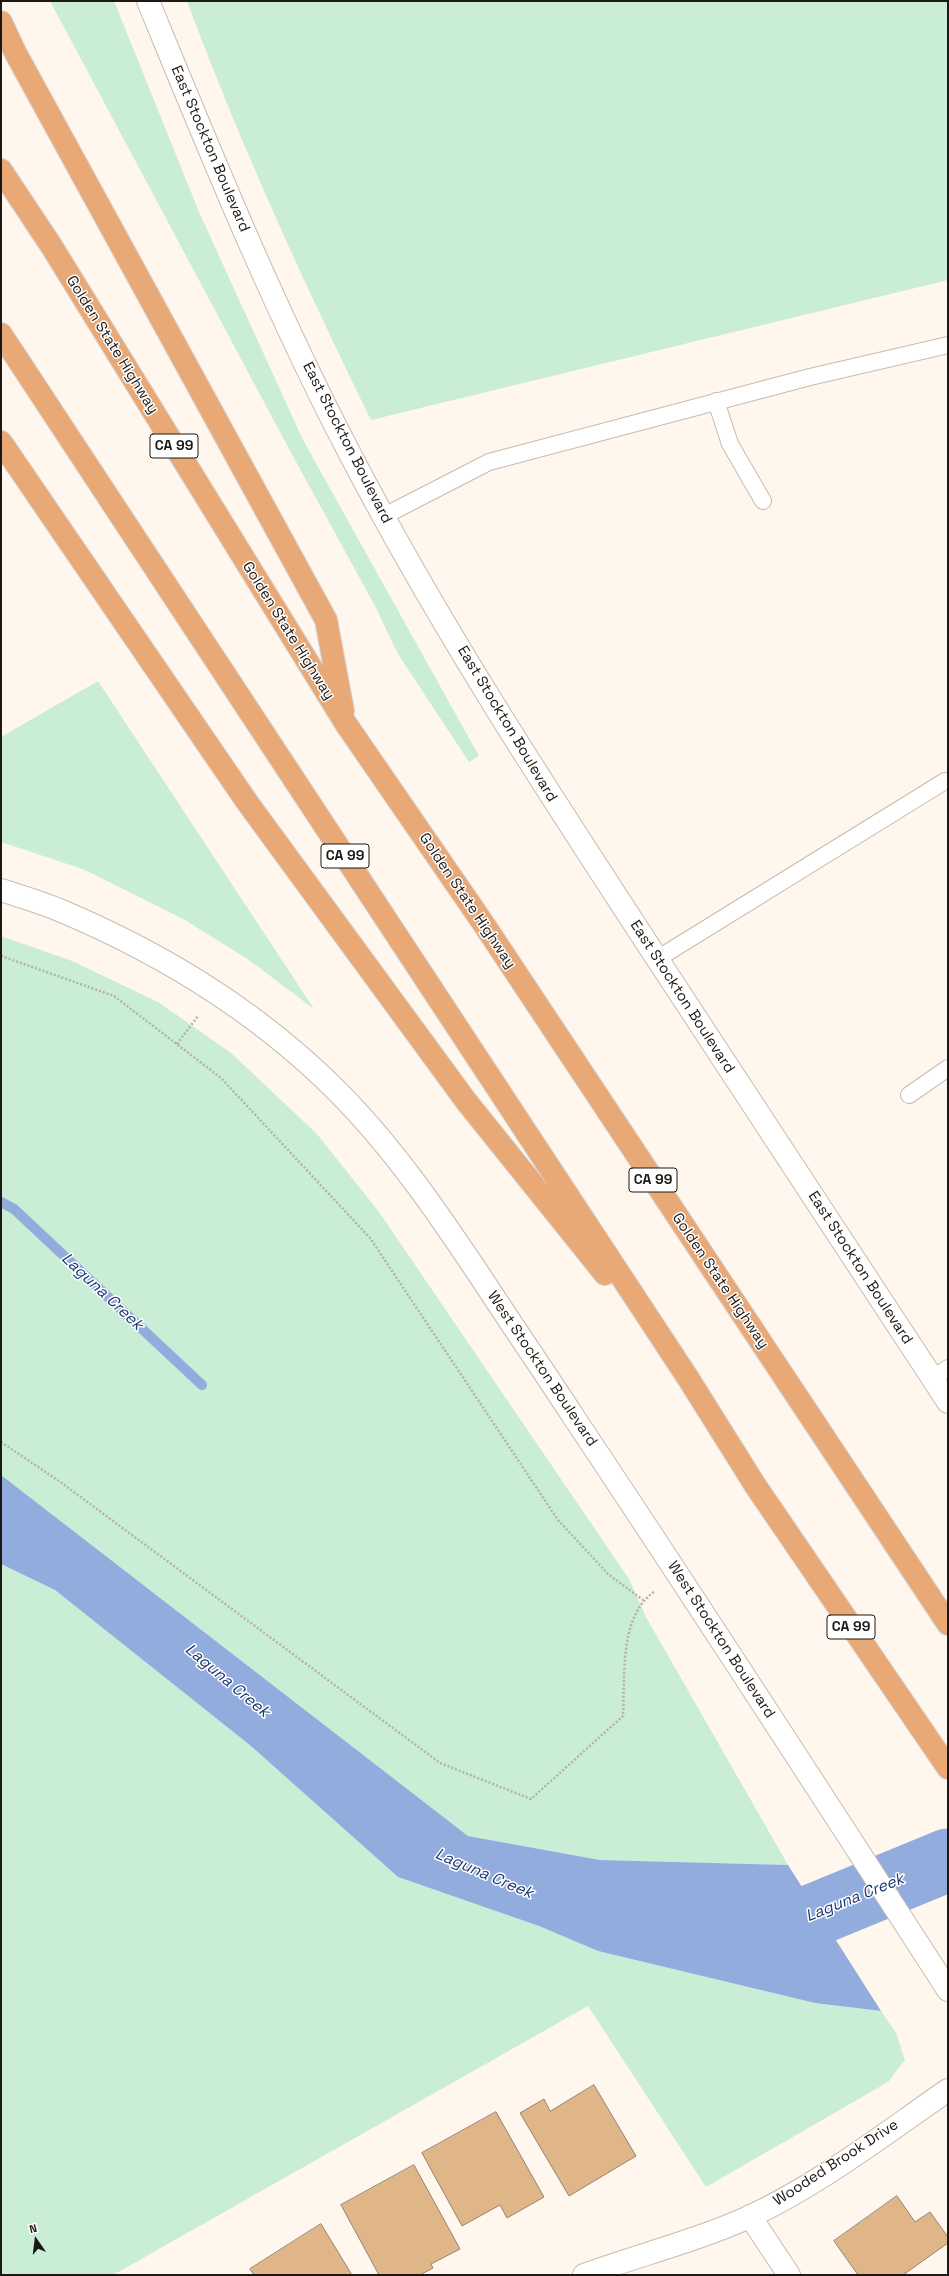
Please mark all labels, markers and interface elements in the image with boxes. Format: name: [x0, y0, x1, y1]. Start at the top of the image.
street label: East Stockton Boulevard: [167, 63, 253, 235]
street label: Golden State Highway: [62, 272, 162, 418]
street label: East Stockton Boulevard: [298, 359, 396, 527]
road number: CA 99: [150, 434, 198, 458]
street label: Golden State Highway: [238, 558, 338, 704]
street label: East Stockton Boulevard: [453, 643, 561, 805]
street label: Golden State Highway: [415, 830, 519, 972]
road number: CA 99: [321, 844, 369, 868]
street label: East Stockton Boulevard: [626, 917, 738, 1077]
road number: CA 99: [629, 1168, 677, 1192]
street label: East Stockton Boulevard: [804, 1188, 916, 1348]
street label: Golden State Highway: [668, 1210, 772, 1352]
water label: Laguna Creek: [57, 1249, 147, 1335]
street label: West Stockton Boulevard: [483, 1288, 601, 1450]
street label: West Stockton Boulevard: [663, 1558, 779, 1722]
road number: CA 99: [827, 1615, 875, 1639]
water label: Laguna Creek: [181, 1640, 273, 1722]
water label: Laguna Creek: [432, 1845, 536, 1903]
water label: Laguna Creek: [803, 1870, 907, 1926]
street label: Wooded Brook Drive: [770, 2116, 902, 2210]
north arrow: [16, 2220, 56, 2260]
text: N: [28, 2221, 38, 2236]

